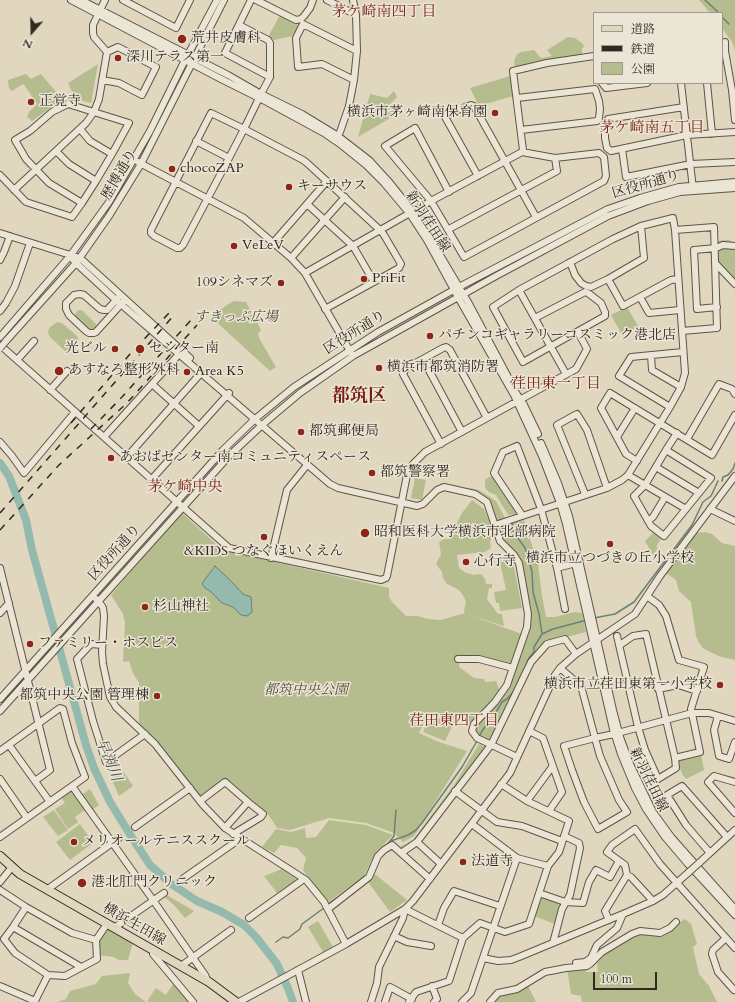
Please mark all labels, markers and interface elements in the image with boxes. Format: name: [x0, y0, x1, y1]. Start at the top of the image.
district label: 茅ケ崎南四丁目: [332, 4, 436, 22]
north arrow: [12, 12, 52, 52]
legend: [593, 12, 723, 84]
text: 道路: [631, 21, 655, 37]
place label: 荒井皮膚科: [191, 31, 261, 47]
marker: 荒井皮膚科: [176, 33, 188, 45]
text: N: [21, 35, 35, 52]
text: 鉄道: [631, 41, 655, 57]
place label: 深川テラス第一: [126, 50, 224, 66]
marker: 深川テラス第一: [113, 53, 123, 63]
text: 公園: [631, 61, 655, 77]
place label: 正覚寺: [39, 94, 81, 110]
marker: 正覚寺: [26, 97, 36, 107]
place label: 横浜市茅ヶ崎南保育園: [347, 105, 487, 121]
marker: 横浜市茅ヶ崎南保育園: [490, 108, 500, 118]
district label: 茅ケ崎南五丁目: [600, 120, 704, 138]
street label: 歴博通り: [99, 147, 141, 203]
place label: chocoZAP: [180, 161, 244, 177]
marker: chocoZAP: [167, 164, 177, 174]
street label: 区役所通り: [610, 167, 682, 203]
place label: キーサウス: [297, 179, 367, 195]
marker: キーサウス: [284, 182, 294, 192]
street label: 新羽荏田線: [401, 188, 453, 256]
place label: VeLeV: [242, 238, 284, 254]
marker: VeLeV: [229, 241, 239, 251]
place label: PriFit: [372, 271, 406, 287]
marker: PriFit: [359, 274, 369, 284]
place label: 109シネマズ: [195, 275, 273, 291]
marker: 109シネマズ: [276, 278, 286, 288]
street label: 区役所通り: [321, 307, 389, 359]
park label: すきっぷ広場: [194, 310, 278, 326]
place label: パチンコギャラリーコスミック港北店: [438, 328, 676, 344]
marker: パチンコギャラリーコスミック港北店: [425, 331, 435, 341]
place label: 光ビル: [65, 341, 107, 357]
place label: センター南: [149, 341, 219, 357]
marker: センター南: [134, 343, 146, 355]
marker: 光ビル: [110, 344, 120, 354]
place label: 横浜市都筑消防署: [387, 360, 499, 376]
place label: あすなろ整形外科: [68, 363, 180, 379]
marker: 横浜市都筑消防署: [374, 363, 384, 373]
place label: Area K5: [195, 364, 244, 380]
marker: あすなろ整形外科: [53, 365, 65, 377]
marker: Area K5: [182, 367, 192, 377]
district label: 荏田東一丁目: [511, 376, 601, 394]
district label: 都筑区: [332, 386, 386, 408]
place label: 都筑郵便局: [309, 424, 379, 440]
marker: 都筑郵便局: [296, 427, 306, 437]
place label: あおばセンター南コミュニティスペース: [119, 450, 371, 466]
marker: あおばセンター南コミュニティスペース: [106, 453, 116, 463]
place label: 都筑警察署: [380, 465, 450, 481]
marker: 都筑警察署: [367, 468, 377, 478]
district label: 茅ケ崎中央: [148, 479, 222, 497]
street label: 区役所通り: [85, 521, 145, 585]
place label: 昭和医科大学横浜市北部病院: [374, 525, 556, 541]
marker: 昭和医科大学横浜市北部病院: [359, 527, 371, 539]
marker: &KIDS つなぐほいくえん: [259, 532, 269, 542]
marker: 横浜市立つづきの丘小学校: [605, 539, 615, 549]
place label: &KIDS つなぐほいくえん: [184, 544, 344, 560]
place label: 横浜市立つづきの丘小学校: [526, 551, 694, 567]
place label: 心行寺: [474, 554, 516, 570]
marker: 心行寺: [461, 557, 471, 567]
place label: 杉山神社: [153, 599, 209, 615]
marker: 杉山神社: [140, 602, 150, 612]
place label: ファミリー・ホスピス: [38, 636, 178, 652]
marker: ファミリー・ホスピス: [25, 639, 35, 649]
place label: 横浜市立荏田東第一小学校: [544, 677, 712, 693]
marker: 横浜市立荏田東第一小学校: [715, 680, 725, 690]
park label: 都筑中央公園: [264, 683, 348, 699]
place label: 都筑中央公園 管理棟: [19, 688, 149, 704]
marker: 都筑中央公園 管理棟: [152, 691, 162, 701]
district label: 荏田東四丁目: [409, 713, 499, 731]
water label: 早渕川: [91, 736, 125, 784]
street label: 新羽荏田線: [625, 745, 671, 815]
place label: メリオールテニススクール: [82, 834, 250, 850]
marker: メリオールテニススクール: [69, 837, 79, 847]
place label: 法道寺: [471, 854, 513, 870]
marker: 法道寺: [458, 857, 468, 867]
place label: 港北肛門クリニック: [91, 875, 217, 891]
marker: 港北肛門クリニック: [76, 877, 88, 889]
street label: 横浜生田線: [99, 900, 169, 950]
scale bar: [595, 964, 659, 990]
text: 100 m: [600, 971, 632, 987]

